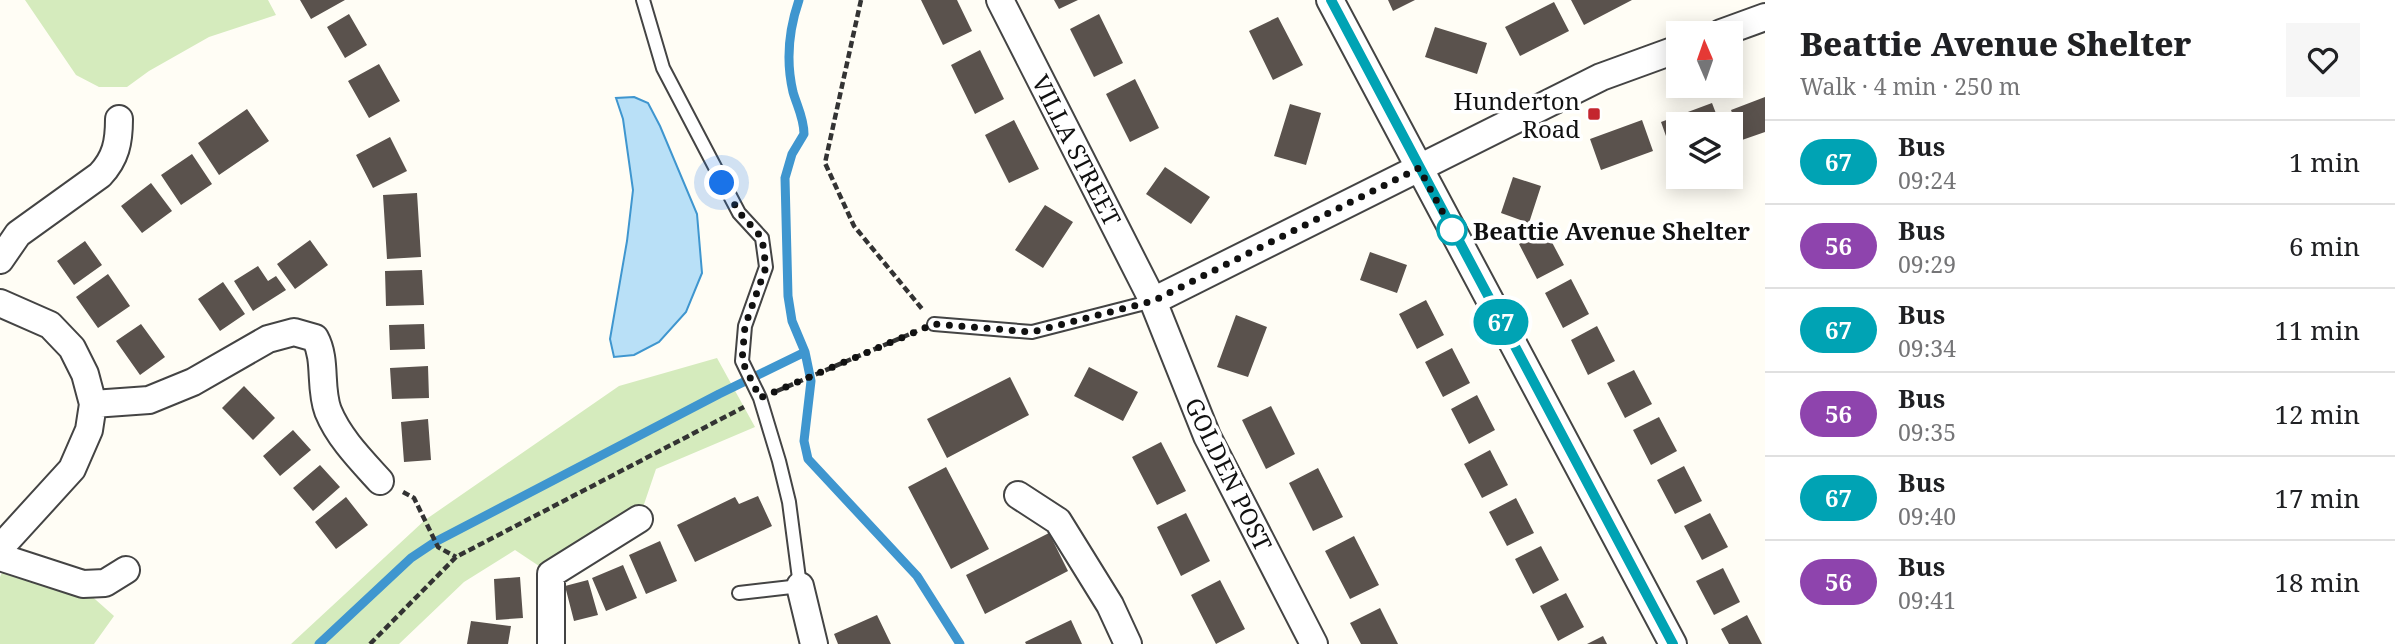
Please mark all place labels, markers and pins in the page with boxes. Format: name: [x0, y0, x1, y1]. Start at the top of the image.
place label: Hunderton Road: [1454, 84, 1580, 145]
marker: Hunderton Road: [1586, 106, 1602, 122]
place label: Beattie Avenue Shelter: [1473, 214, 1751, 247]
marker: Beattie Avenue Shelter: [1437, 215, 1467, 245]

